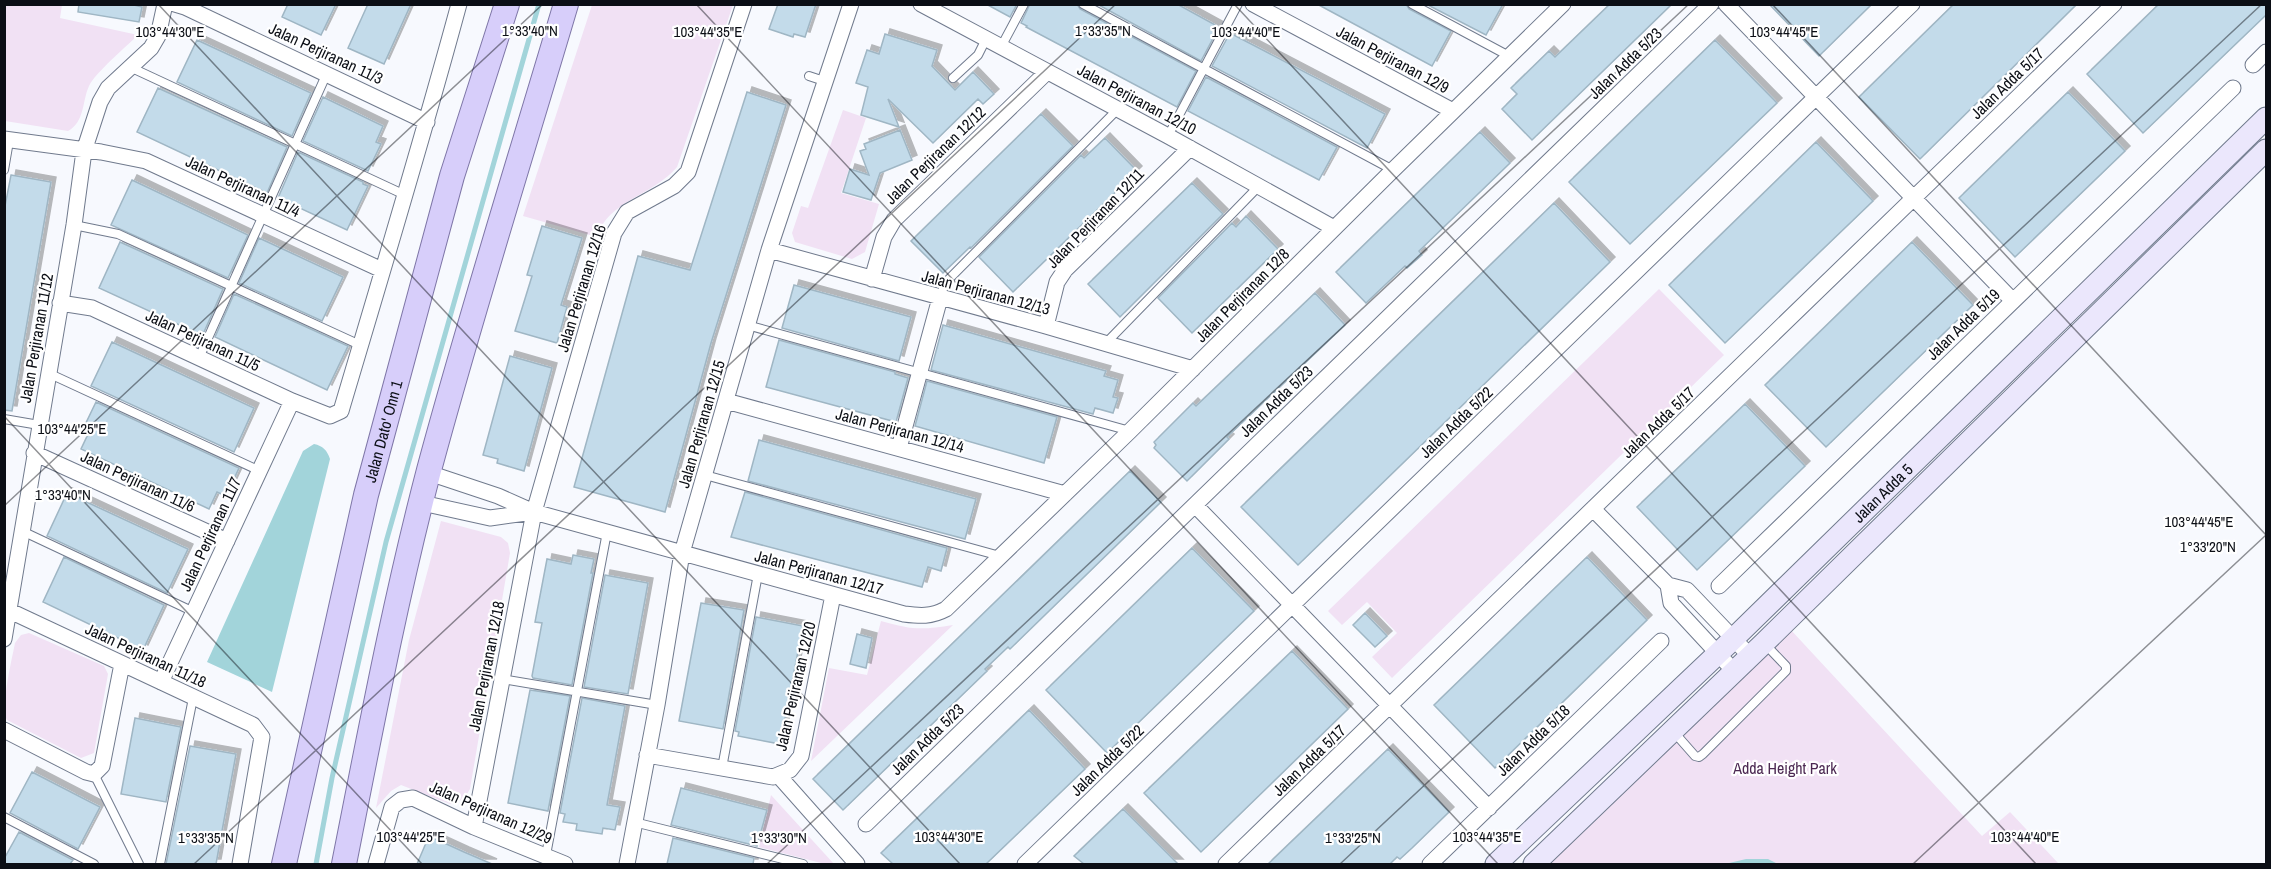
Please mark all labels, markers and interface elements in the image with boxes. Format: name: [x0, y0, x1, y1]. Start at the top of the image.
street label: Jalan Perjiranan 11/3: [265, 17, 387, 89]
text: 1°33'40"N: [502, 20, 558, 41]
text: 1°33'35"N: [1075, 20, 1131, 41]
street label: Jalan Perjiranan 12/9: [1333, 20, 1453, 98]
text: 103°44'30"E: [136, 21, 204, 42]
text: 103°44'35"E: [674, 21, 742, 42]
text: 103°44'40"E: [1212, 21, 1280, 42]
text: 103°44'45"E: [1750, 21, 1818, 42]
street label: Jalan Adda 5/23: [1584, 22, 1666, 104]
street label: Jalan Adda 5/17: [1966, 42, 2048, 124]
street label: Jalan Perjiranan 12/10: [1074, 58, 1200, 140]
street label: Jalan Perjiranan 12/12: [880, 101, 990, 209]
street label: Jalan Perjiranan 11/4: [182, 150, 304, 222]
street label: Jalan Perjiranan 12/11: [1042, 163, 1149, 273]
street label: Jalan Perjiranan 12/16: [551, 222, 611, 354]
street label: Jalan Perjiranan 12/8: [1190, 243, 1294, 347]
street label: Jalan Perjiranan 12/13: [919, 264, 1053, 320]
street label: Jalan Perjiranan 11/12: [14, 272, 58, 404]
street label: Jalan Adda 5/19: [1922, 283, 2004, 365]
street label: Jalan Perjiranan 11/5: [142, 304, 264, 376]
street label: Jalan Perjiranan 12/15: [672, 358, 730, 490]
street label: Jalan Adda 5/23: [1235, 360, 1317, 442]
street label: Jalan Dato' Onn 1: [359, 377, 408, 485]
street label: Jalan Adda 5/22: [1415, 381, 1497, 463]
street label: Jalan Adda 5/17: [1617, 381, 1699, 463]
street label: Jalan Perjiranan 12/14: [833, 402, 967, 458]
text: 103°44'25"E: [38, 418, 106, 439]
street label: Jalan Perjiranan 11/6: [77, 445, 199, 517]
street label: Jalan Adda 5: [1848, 458, 1917, 527]
street label: Jalan Perjiranan 11/7: [174, 473, 246, 595]
text: 1°33'40"N: [35, 484, 91, 505]
text: 103°44'45"E: [2165, 511, 2233, 532]
text: 1°33'20"N: [2180, 536, 2236, 557]
street label: Jalan Perjiranan 12/17: [752, 544, 886, 600]
street label: Jalan Perjiranan 12/18: [463, 599, 509, 733]
street label: Jalan Perjiranan 11/18: [82, 617, 210, 693]
street label: Jalan Perjiranan 12/20: [769, 619, 821, 753]
street label: Jalan Adda 5/23: [886, 698, 968, 780]
street label: Jalan Adda 5/18: [1492, 699, 1574, 781]
street label: Jalan Adda 5/22: [1066, 719, 1148, 801]
street label: Jalan Adda 5/17: [1268, 719, 1350, 801]
park label: Adda Height Park: [1732, 757, 1837, 779]
street label: Jalan Perjiranan 12/29: [426, 775, 556, 849]
text: 103°44'25"E: [377, 826, 445, 847]
text: 103°44'30"E: [915, 826, 983, 847]
text: 103°44'35"E: [1453, 826, 1521, 847]
text: 103°44'40"E: [1991, 826, 2059, 847]
text: 1°33'35"N: [178, 827, 234, 848]
text: 1°33'30"N: [751, 827, 807, 848]
text: 1°33'25"N: [1325, 827, 1381, 848]

